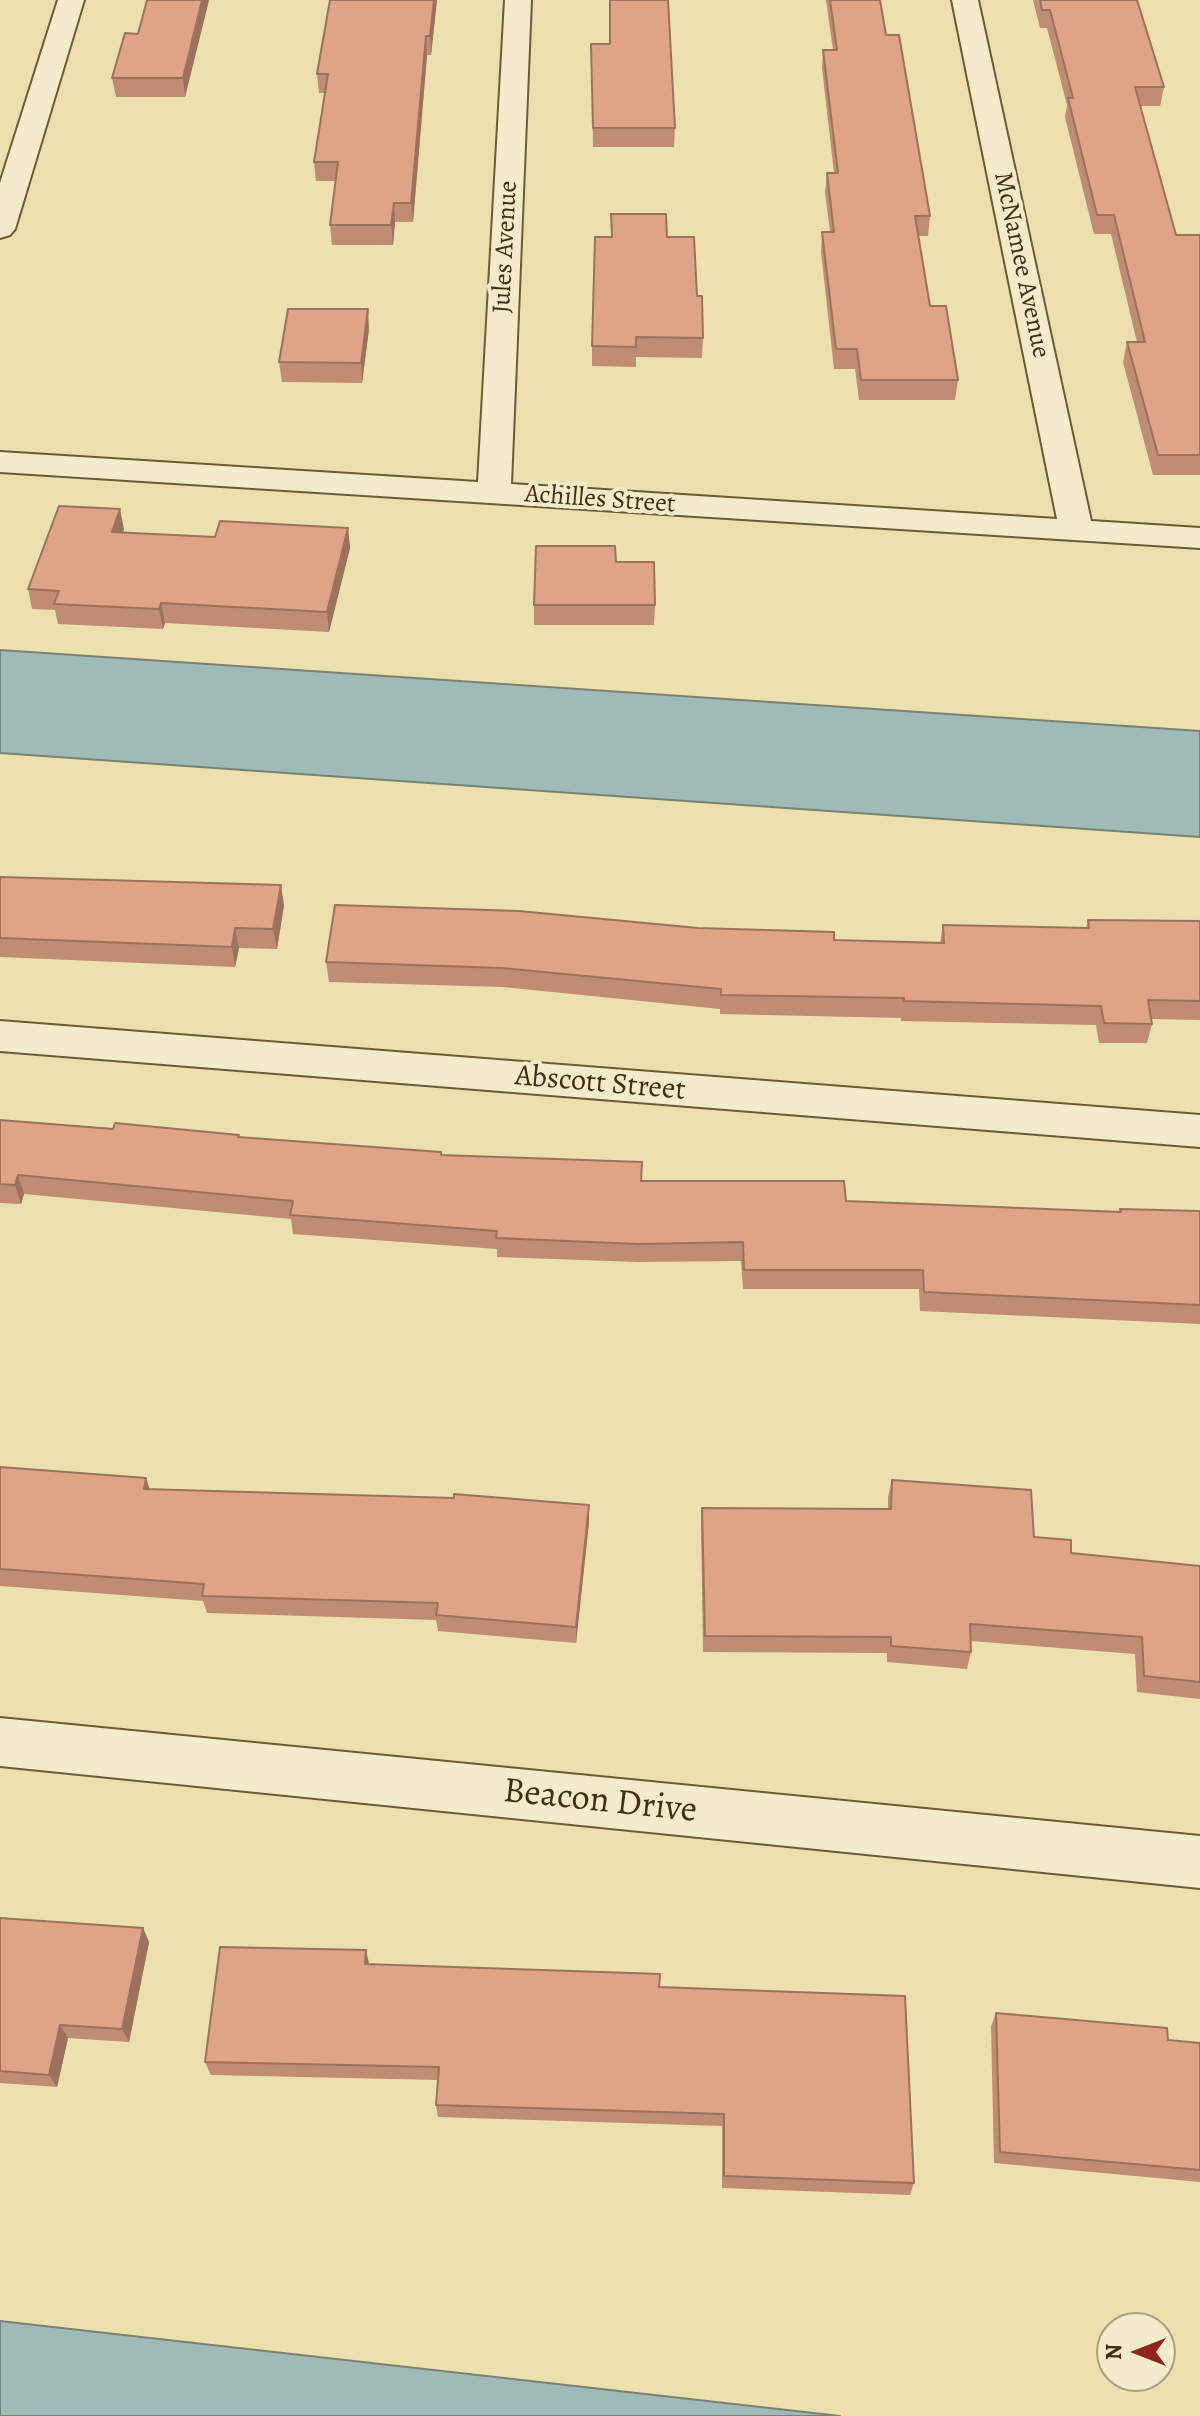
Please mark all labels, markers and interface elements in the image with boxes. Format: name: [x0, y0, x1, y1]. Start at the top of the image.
street label: McNamee Avenue: [986, 169, 1056, 361]
street label: Jules Avenue: [487, 180, 525, 314]
street label: Achilles Street: [524, 479, 676, 521]
street label: Abscott Street: [513, 1059, 687, 1109]
street label: Beacon Drive: [501, 1770, 699, 1834]
north arrow: [1096, 2312, 1176, 2392]
text: N: [1099, 2344, 1129, 2360]

